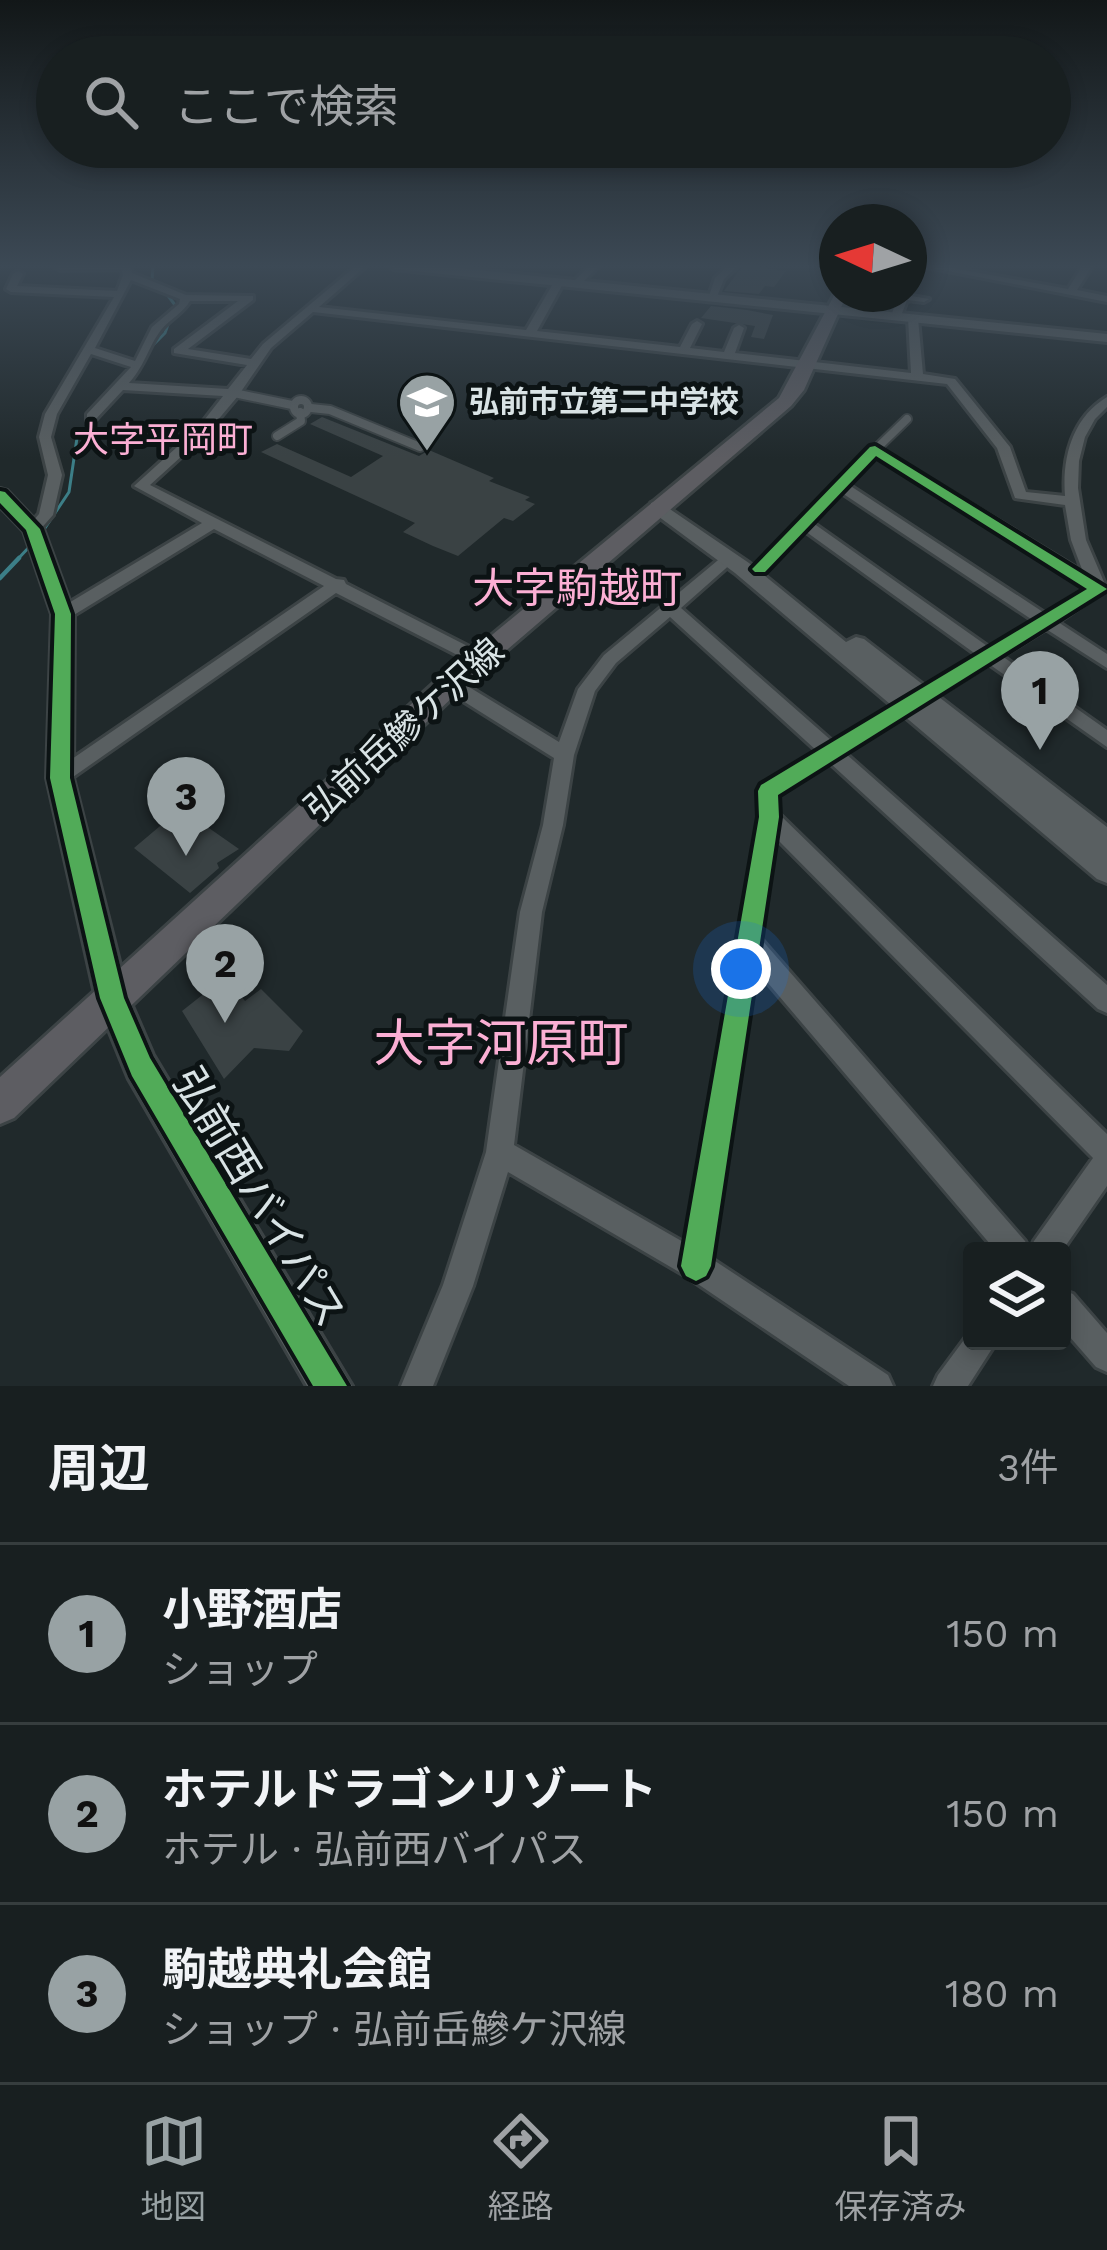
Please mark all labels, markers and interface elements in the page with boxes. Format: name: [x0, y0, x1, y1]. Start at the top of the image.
search box: [36, 36, 1071, 168]
icon: search: [78, 69, 144, 135]
text: ここで検索: [174, 80, 399, 133]
north arrow: [819, 204, 927, 312]
school or university icon: 弘前市立第二中学校: [396, 371, 458, 453]
place label: 弘前市立第二中学校: [469, 384, 739, 419]
district label: 大字平岡町: [73, 419, 253, 461]
district label: 大字駒越町: [472, 564, 682, 613]
street label: 弘前岳鰺ケ沢線: [297, 630, 512, 830]
pin: 1: [1001, 651, 1079, 750]
pin: 3: [147, 757, 225, 856]
pin: 2: [186, 924, 264, 1023]
your location: [711, 939, 771, 999]
district label: 大字河原町: [373, 1014, 629, 1073]
street label: 弘前西バイパス: [163, 1059, 356, 1336]
map controls: [963, 1242, 1071, 1350]
button: layers: [963, 1242, 1071, 1350]
text: 周辺: [48, 1439, 150, 1498]
text: 3件: [997, 1445, 1059, 1490]
text: 小野酒店: [162, 1583, 342, 1636]
text: 1: [79, 1611, 95, 1656]
text: 150 m: [946, 1611, 1059, 1656]
text: ショップ: [162, 1647, 318, 1692]
text: ホテルドラゴンリゾート: [162, 1763, 657, 1816]
text: 2: [75, 1791, 99, 1836]
text: 150 m: [946, 1791, 1059, 1836]
text: ホテル · 弘前西バイパス: [162, 1827, 587, 1872]
text: 駒越典礼会館: [162, 1943, 432, 1996]
text: 3: [75, 1971, 99, 2016]
text: 180 m: [945, 1971, 1059, 2016]
text: ショップ · 弘前岳鰺ケ沢線: [162, 2007, 626, 2052]
tab: 地図: [141, 2108, 207, 2228]
tab: 経路: [488, 2108, 554, 2228]
tab: 保存済み: [835, 2108, 967, 2228]

